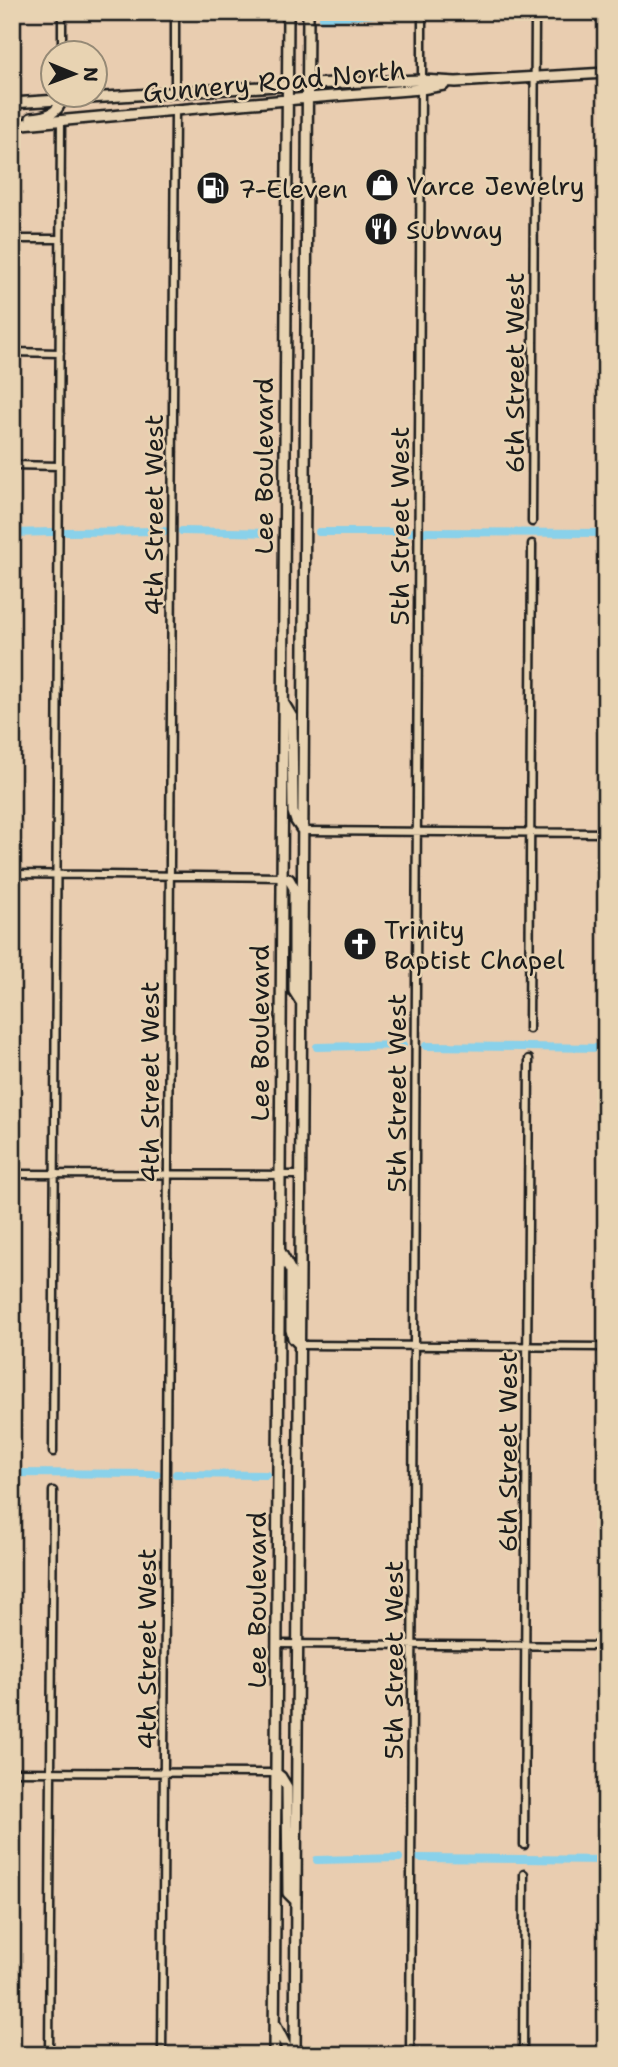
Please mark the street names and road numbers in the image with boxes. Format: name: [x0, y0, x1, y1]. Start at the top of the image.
street label: Gunnery Road North: [141, 52, 407, 110]
street label: 6th Street West: [497, 272, 532, 474]
street label: Lee Boulevard: [246, 378, 281, 554]
street label: 4th Street West: [136, 414, 171, 616]
street label: 5th Street West: [382, 426, 417, 626]
street label: Lee Boulevard: [242, 945, 277, 1121]
street label: 4th Street West: [132, 981, 167, 1183]
street label: 5th Street West: [379, 993, 414, 1193]
street label: 6th Street West: [490, 1351, 525, 1553]
street label: Lee Boulevard: [239, 1512, 274, 1688]
street label: 4th Street West: [129, 1548, 164, 1750]
street label: 5th Street West: [376, 1560, 411, 1760]

